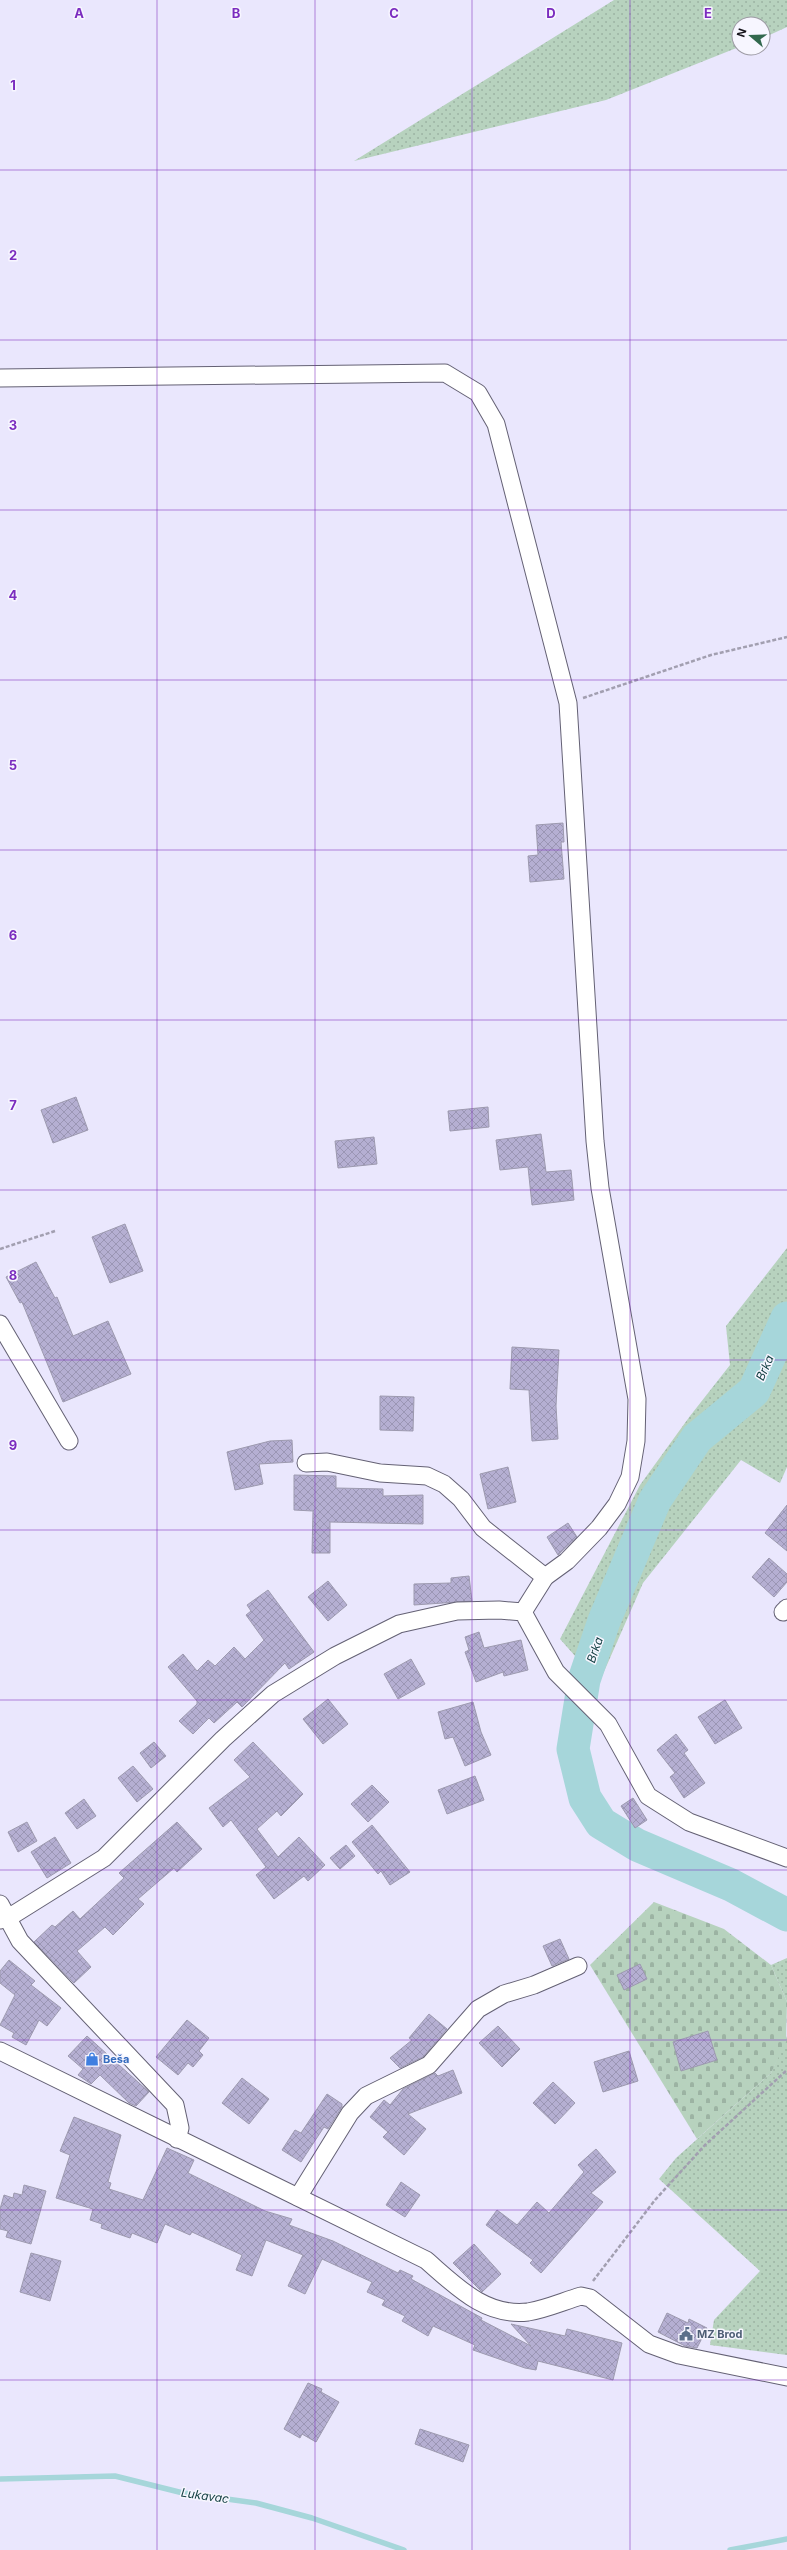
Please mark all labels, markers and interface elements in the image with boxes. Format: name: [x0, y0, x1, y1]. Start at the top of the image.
text: A: [74, 5, 84, 21]
text: B: [232, 5, 241, 21]
text: C: [389, 5, 399, 21]
text: D: [546, 5, 556, 21]
text: E: [704, 5, 712, 21]
north arrow: [731, 16, 771, 56]
text: N: [734, 26, 750, 39]
text: 1: [10, 77, 16, 93]
text: 2: [9, 247, 17, 263]
text: 3: [9, 417, 17, 433]
text: 4: [9, 587, 18, 603]
text: 5: [9, 757, 17, 773]
text: 6: [9, 927, 17, 943]
text: 7: [9, 1097, 17, 1113]
text: 8: [9, 1267, 17, 1283]
water label: Brka: [752, 1353, 777, 1383]
text: 9: [9, 1437, 17, 1453]
water label: Brka: [583, 1635, 606, 1665]
shop icon: Beša: [84, 2051, 100, 2067]
place label: Beša: [103, 2052, 129, 2066]
public building icon: MZ Brod: [678, 2326, 694, 2342]
place label: MZ Brod: [697, 2327, 742, 2341]
water label: Lukavac: [180, 2485, 230, 2506]

